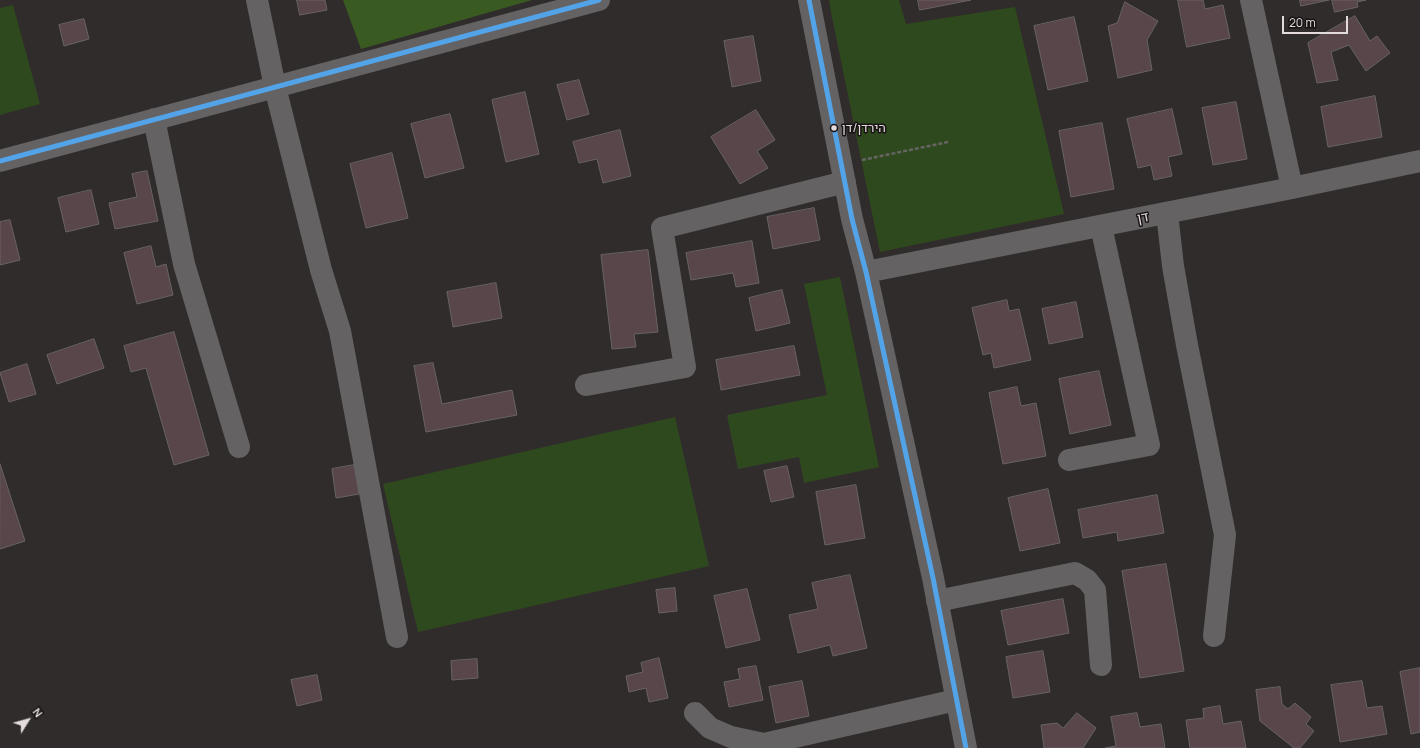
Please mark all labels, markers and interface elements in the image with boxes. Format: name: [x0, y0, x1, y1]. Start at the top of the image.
scale bar: [1284, 8, 1350, 34]
text: 20 m: [1289, 14, 1316, 31]
place label: הירדן/דן: [842, 120, 886, 136]
marker: הירדן/דן: [829, 123, 839, 133]
street label: דן: [1136, 209, 1150, 227]
north arrow: [8, 700, 48, 740]
text: N: [30, 705, 46, 720]

